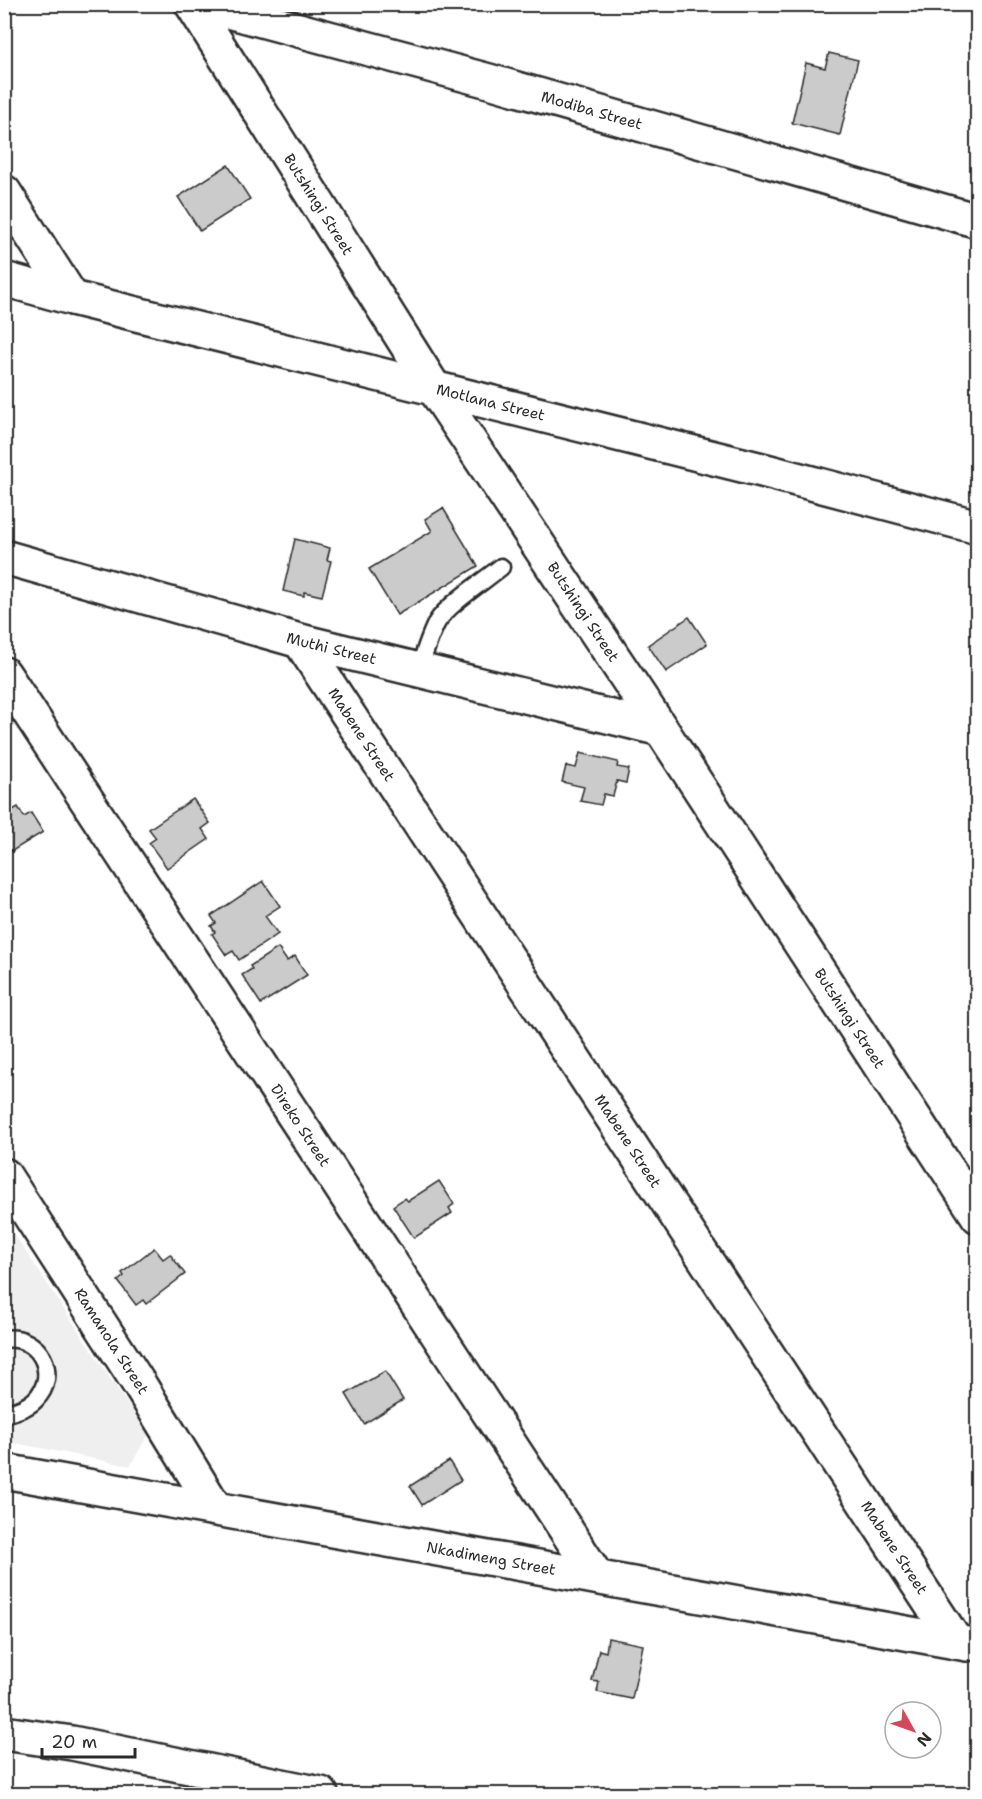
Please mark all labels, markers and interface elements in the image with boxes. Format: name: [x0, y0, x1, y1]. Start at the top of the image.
street label: Modiba Street: [539, 86, 645, 134]
street label: Butshingi Street: [279, 150, 358, 259]
street label: Motlana Street: [434, 379, 547, 425]
street label: Butshingi Street: [543, 558, 624, 666]
street label: Muthi Street: [284, 628, 378, 669]
street label: Mabene Street: [323, 684, 399, 785]
street label: Butshingi Street: [809, 964, 889, 1073]
street label: Direko Street: [266, 1080, 335, 1170]
street label: Mabene Street: [590, 1091, 666, 1192]
street label: Ramanola Street: [70, 1284, 153, 1398]
street label: Mabene Street: [856, 1497, 932, 1598]
street label: Nkadimeng Street: [425, 1537, 557, 1580]
north arrow: [883, 1700, 943, 1760]
scale bar: [42, 1721, 135, 1759]
text: N: [912, 1728, 936, 1751]
text: 20 m: [51, 1730, 97, 1754]

